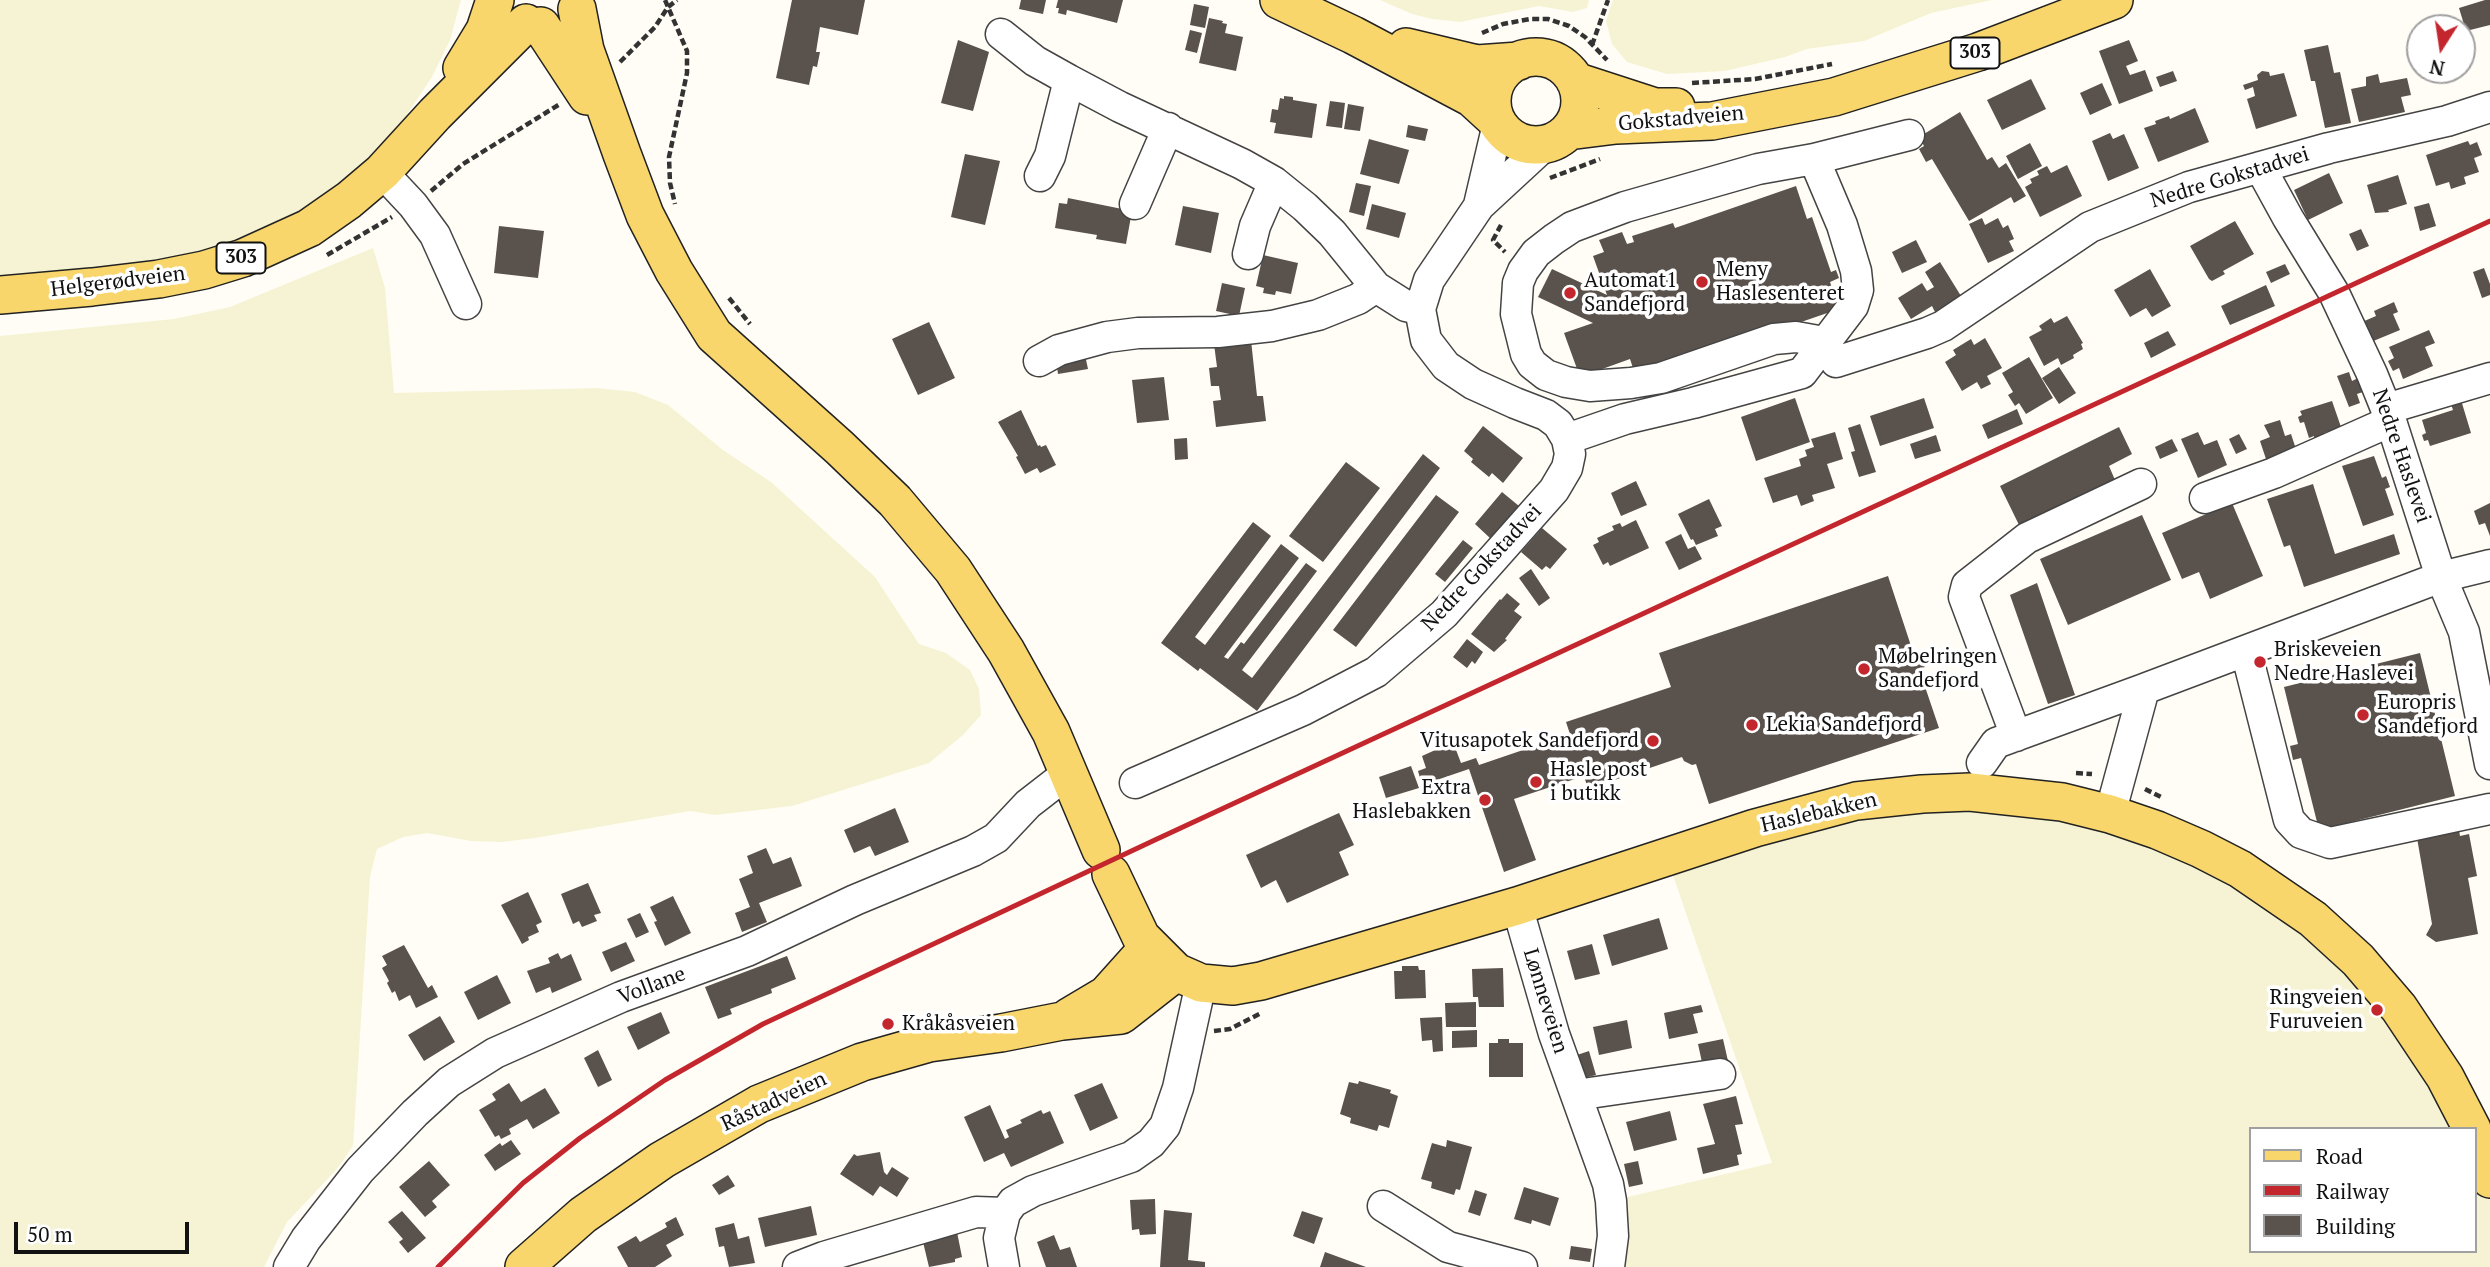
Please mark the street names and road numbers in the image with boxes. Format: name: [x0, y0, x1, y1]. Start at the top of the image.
road number: 303: [1951, 38, 2000, 68]
street label: Gokstadveien: [1617, 101, 1745, 137]
street label: Nedre Gokstadvei: [2148, 142, 2312, 214]
road number: 303: [216, 242, 266, 274]
street label: Helgerødveien: [49, 261, 187, 303]
street label: Nedre Haslevei: [2366, 386, 2436, 526]
street label: Nedre Gokstadvei: [1417, 499, 1547, 637]
street label: Haslebakken: [1758, 787, 1880, 839]
street label: Lønneveien: [1517, 945, 1573, 1057]
street label: Vollane: [615, 962, 689, 1010]
street label: Råstadveien: [717, 1067, 831, 1137]

